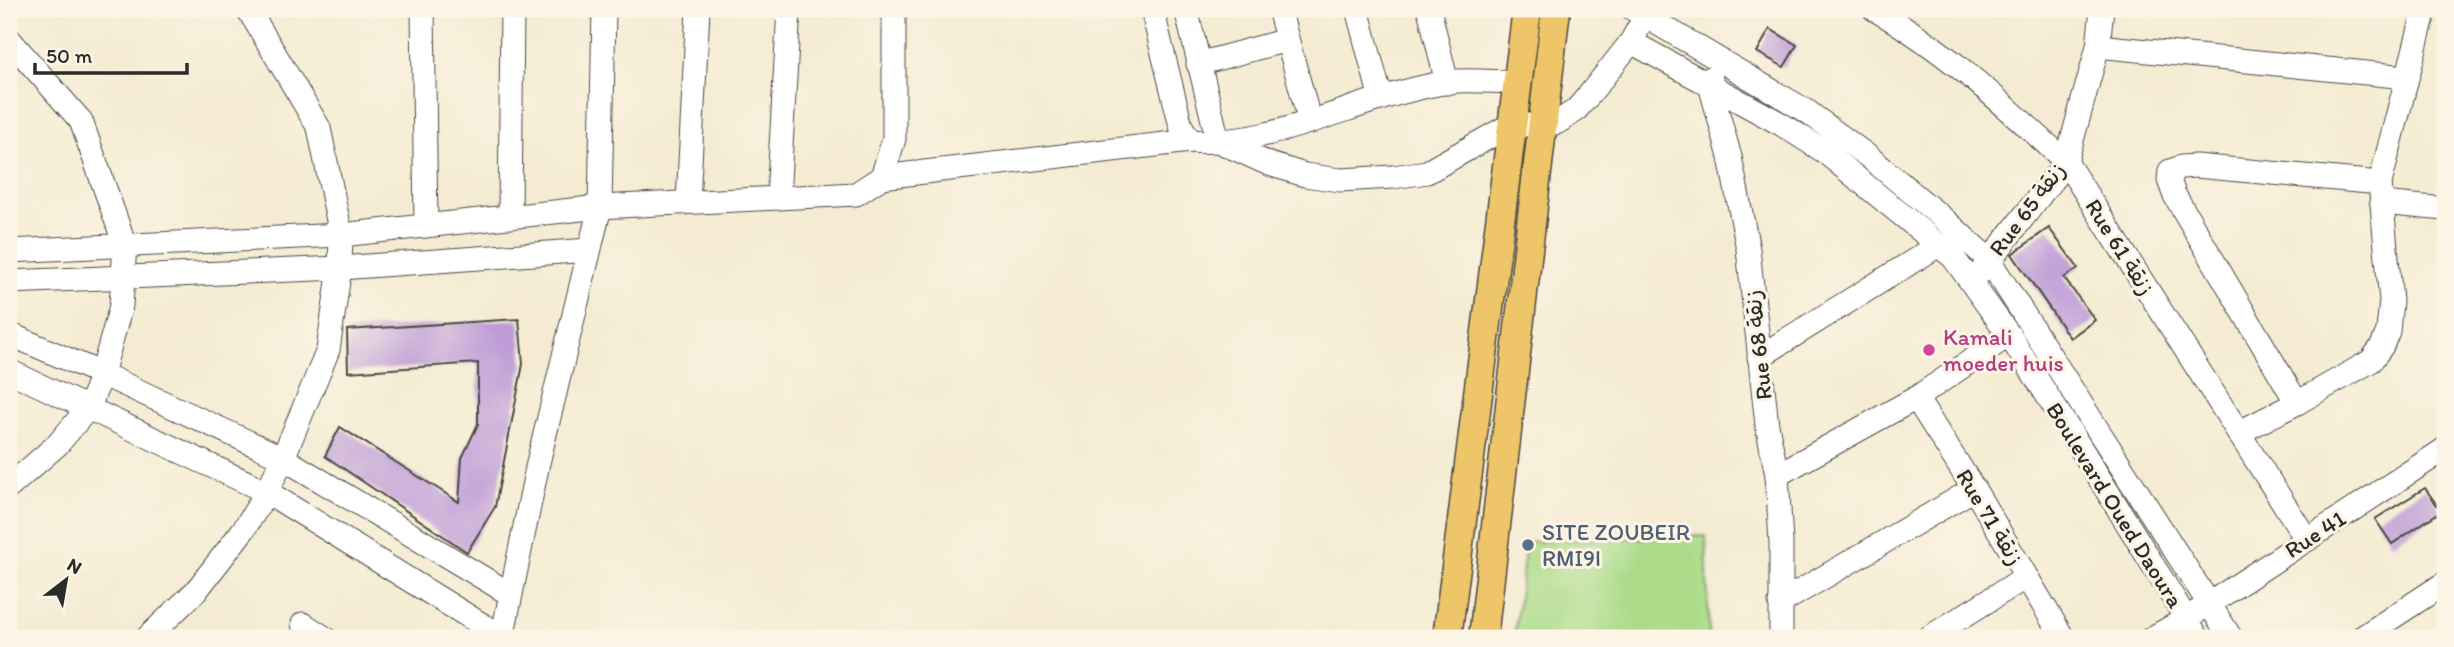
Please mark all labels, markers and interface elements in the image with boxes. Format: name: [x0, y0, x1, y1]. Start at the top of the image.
scale bar: [35, 32, 187, 76]
text: 50 m: [46, 43, 93, 68]
street label: Rue 65 زنقة: [1983, 157, 2071, 261]
street label: Rue 61 زنقة: [2079, 194, 2161, 300]
street label: Rue 68 زنقة: [1738, 289, 1778, 401]
place label: Kamali moeder huis: [1943, 323, 2064, 377]
marker: Kamali moeder huis: [1921, 342, 1937, 358]
street label: Boulevard Oued Daoura: [2040, 397, 2190, 613]
street label: Rue 71 زنقة: [1950, 464, 2030, 570]
street label: Rue 41: [2279, 504, 2351, 564]
place label: SITE ZOUBEIR RMI9I: [1542, 518, 1691, 572]
marker: SITE ZOUBEIR RMI9I: [1520, 537, 1536, 553]
north arrow: [32, 546, 102, 616]
text: N: [63, 553, 86, 579]

